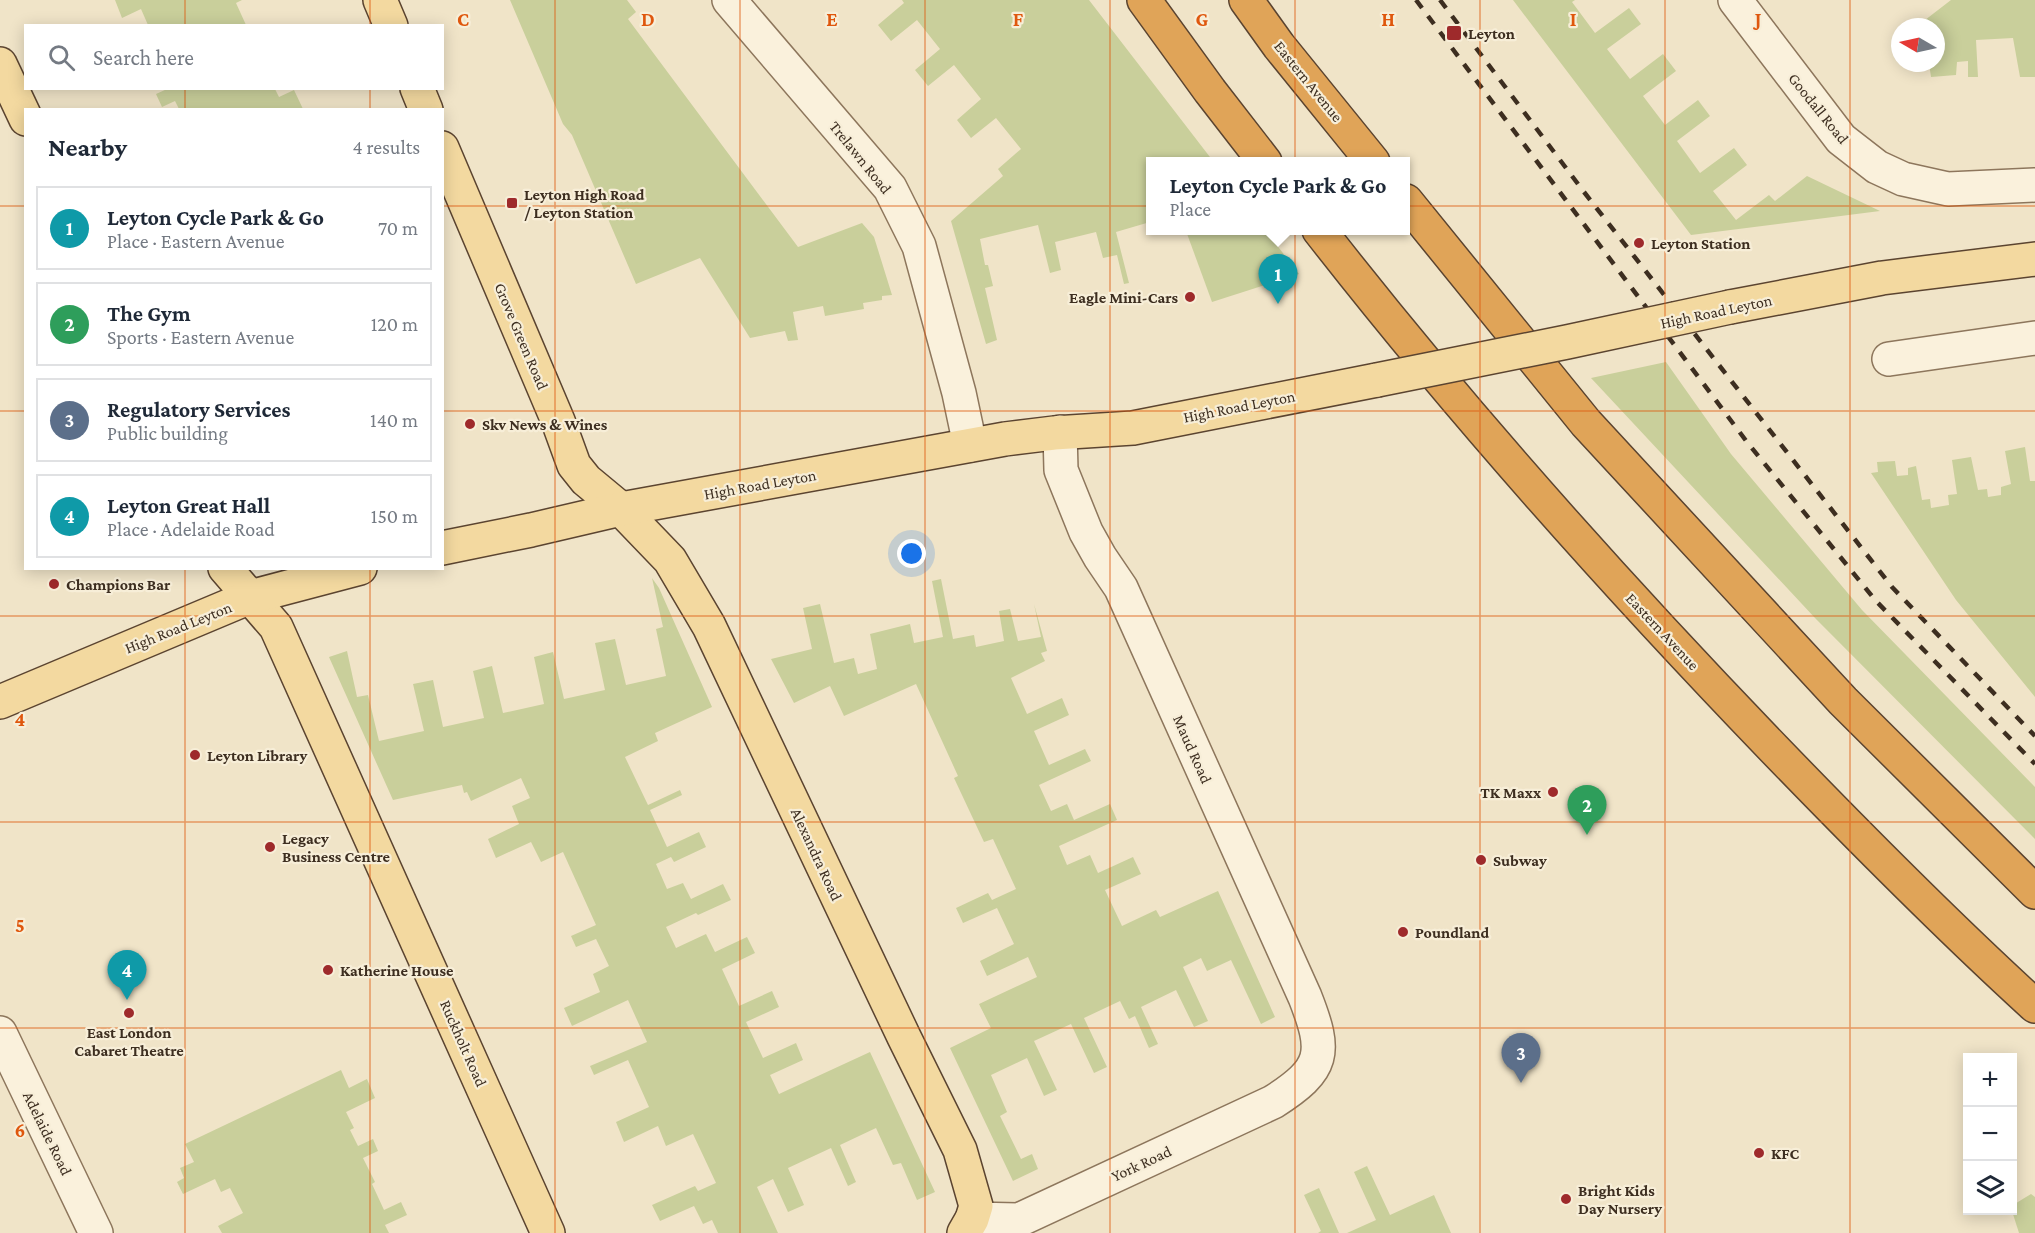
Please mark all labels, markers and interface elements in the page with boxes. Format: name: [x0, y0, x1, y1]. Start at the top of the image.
text: C: [457, 8, 469, 30]
text: D: [641, 8, 655, 30]
text: E: [826, 8, 838, 30]
text: F: [1013, 8, 1024, 30]
text: G: [1196, 8, 1209, 30]
text: H: [1381, 8, 1395, 30]
text: I: [1570, 8, 1577, 30]
text: J: [1753, 8, 1762, 30]
north arrow: [1891, 18, 1945, 72]
search box: [24, 24, 444, 90]
marker: Leyton: [1445, 24, 1463, 42]
place label: Leyton: [1468, 25, 1515, 42]
street label: Eastern Avenue: [1271, 37, 1346, 125]
icon: search: [45, 41, 78, 74]
text: Search here: [93, 45, 194, 70]
street label: Goodall Road: [1785, 70, 1853, 147]
street label: Trelawn Road: [826, 118, 895, 197]
text: Nearby: [48, 133, 127, 162]
text: 4 results: [353, 136, 420, 158]
popup: [1146, 157, 1410, 235]
text: Leyton Cycle Park & Go: [1170, 173, 1386, 198]
place label: Leyton High Road / Leyton Station: [524, 186, 645, 221]
marker: Leyton High Road / Leyton Station: [505, 196, 519, 210]
text: Place: [1170, 198, 1211, 220]
text: Leyton Cycle Park & Go: [107, 205, 324, 230]
text: 1: [66, 217, 73, 239]
text: 70 m: [378, 217, 418, 239]
text: Place · Eastern Avenue: [107, 230, 285, 252]
place label: Leyton Station: [1651, 235, 1751, 252]
marker: Leyton Station: [1632, 236, 1646, 250]
pin: 1: [1258, 254, 1298, 304]
street label: Grove Green Road: [491, 280, 552, 393]
place label: Eagle Mini-Cars: [1069, 289, 1178, 306]
marker: Eagle Mini-Cars: [1183, 290, 1197, 304]
street label: High Road Leyton: [1659, 291, 1774, 333]
text: The Gym: [107, 301, 191, 326]
text: 2: [64, 313, 75, 335]
text: 120 m: [371, 313, 418, 335]
text: Sports · Eastern Avenue: [107, 326, 294, 348]
street label: High Road Leyton: [1182, 387, 1297, 427]
text: Regulatory Services: [107, 397, 290, 422]
text: 3: [65, 409, 74, 431]
text: 140 m: [370, 409, 418, 431]
place label: Skv News & Wines: [482, 416, 608, 433]
marker: Skv News & Wines: [463, 417, 477, 431]
text: Public building: [107, 422, 228, 444]
street label: High Road Leyton: [703, 466, 818, 504]
text: Leyton Great Hall: [107, 493, 270, 518]
text: 4: [64, 505, 75, 527]
text: 150 m: [371, 505, 418, 527]
text: Place · Adelaide Road: [107, 518, 275, 540]
your location: [897, 539, 926, 568]
place label: Champions Bar: [66, 576, 171, 593]
marker: Champions Bar: [47, 577, 61, 591]
street label: Eastern Avenue: [1623, 589, 1703, 673]
street label: High Road Leyton: [122, 598, 235, 658]
text: 4: [15, 708, 26, 730]
street label: Maud Road: [1170, 712, 1215, 787]
place label: Leyton Library: [207, 747, 307, 764]
marker: Leyton Library: [188, 748, 202, 762]
place label: TK Maxx: [1480, 784, 1542, 801]
marker: TK Maxx: [1546, 785, 1560, 799]
pin: 2: [1568, 786, 1606, 835]
street label: Alexandra Road: [788, 805, 846, 904]
place label: Legacy Business Centre: [282, 830, 390, 865]
marker: Legacy Business Centre: [263, 840, 277, 854]
place label: Subway: [1493, 852, 1547, 869]
marker: Subway: [1474, 853, 1488, 867]
text: 5: [15, 914, 25, 936]
place label: Poundland: [1415, 924, 1490, 941]
marker: Poundland: [1396, 925, 1410, 939]
pin: 4: [108, 950, 146, 1000]
place label: Katherine House: [340, 962, 454, 979]
marker: Katherine House: [321, 963, 335, 977]
street label: Ruckholt Road: [437, 997, 490, 1090]
marker: East London Cabaret Theatre: [122, 1006, 136, 1020]
place label: East London Cabaret Theatre: [74, 1024, 184, 1059]
pin: 3: [1502, 1034, 1540, 1083]
map controls: [1963, 1053, 2017, 1215]
button: +: [1963, 1053, 2017, 1107]
street label: Adelaide Road: [20, 1088, 75, 1178]
button: −: [1963, 1107, 2017, 1161]
text: 6: [15, 1119, 25, 1141]
street label: York Road: [1109, 1142, 1174, 1185]
place label: KFC: [1771, 1145, 1799, 1162]
marker: KFC: [1752, 1146, 1766, 1160]
button: layers: [1963, 1161, 2017, 1215]
place label: Bright Kids Day Nursery: [1578, 1182, 1662, 1217]
marker: Bright Kids Day Nursery: [1559, 1192, 1573, 1206]

